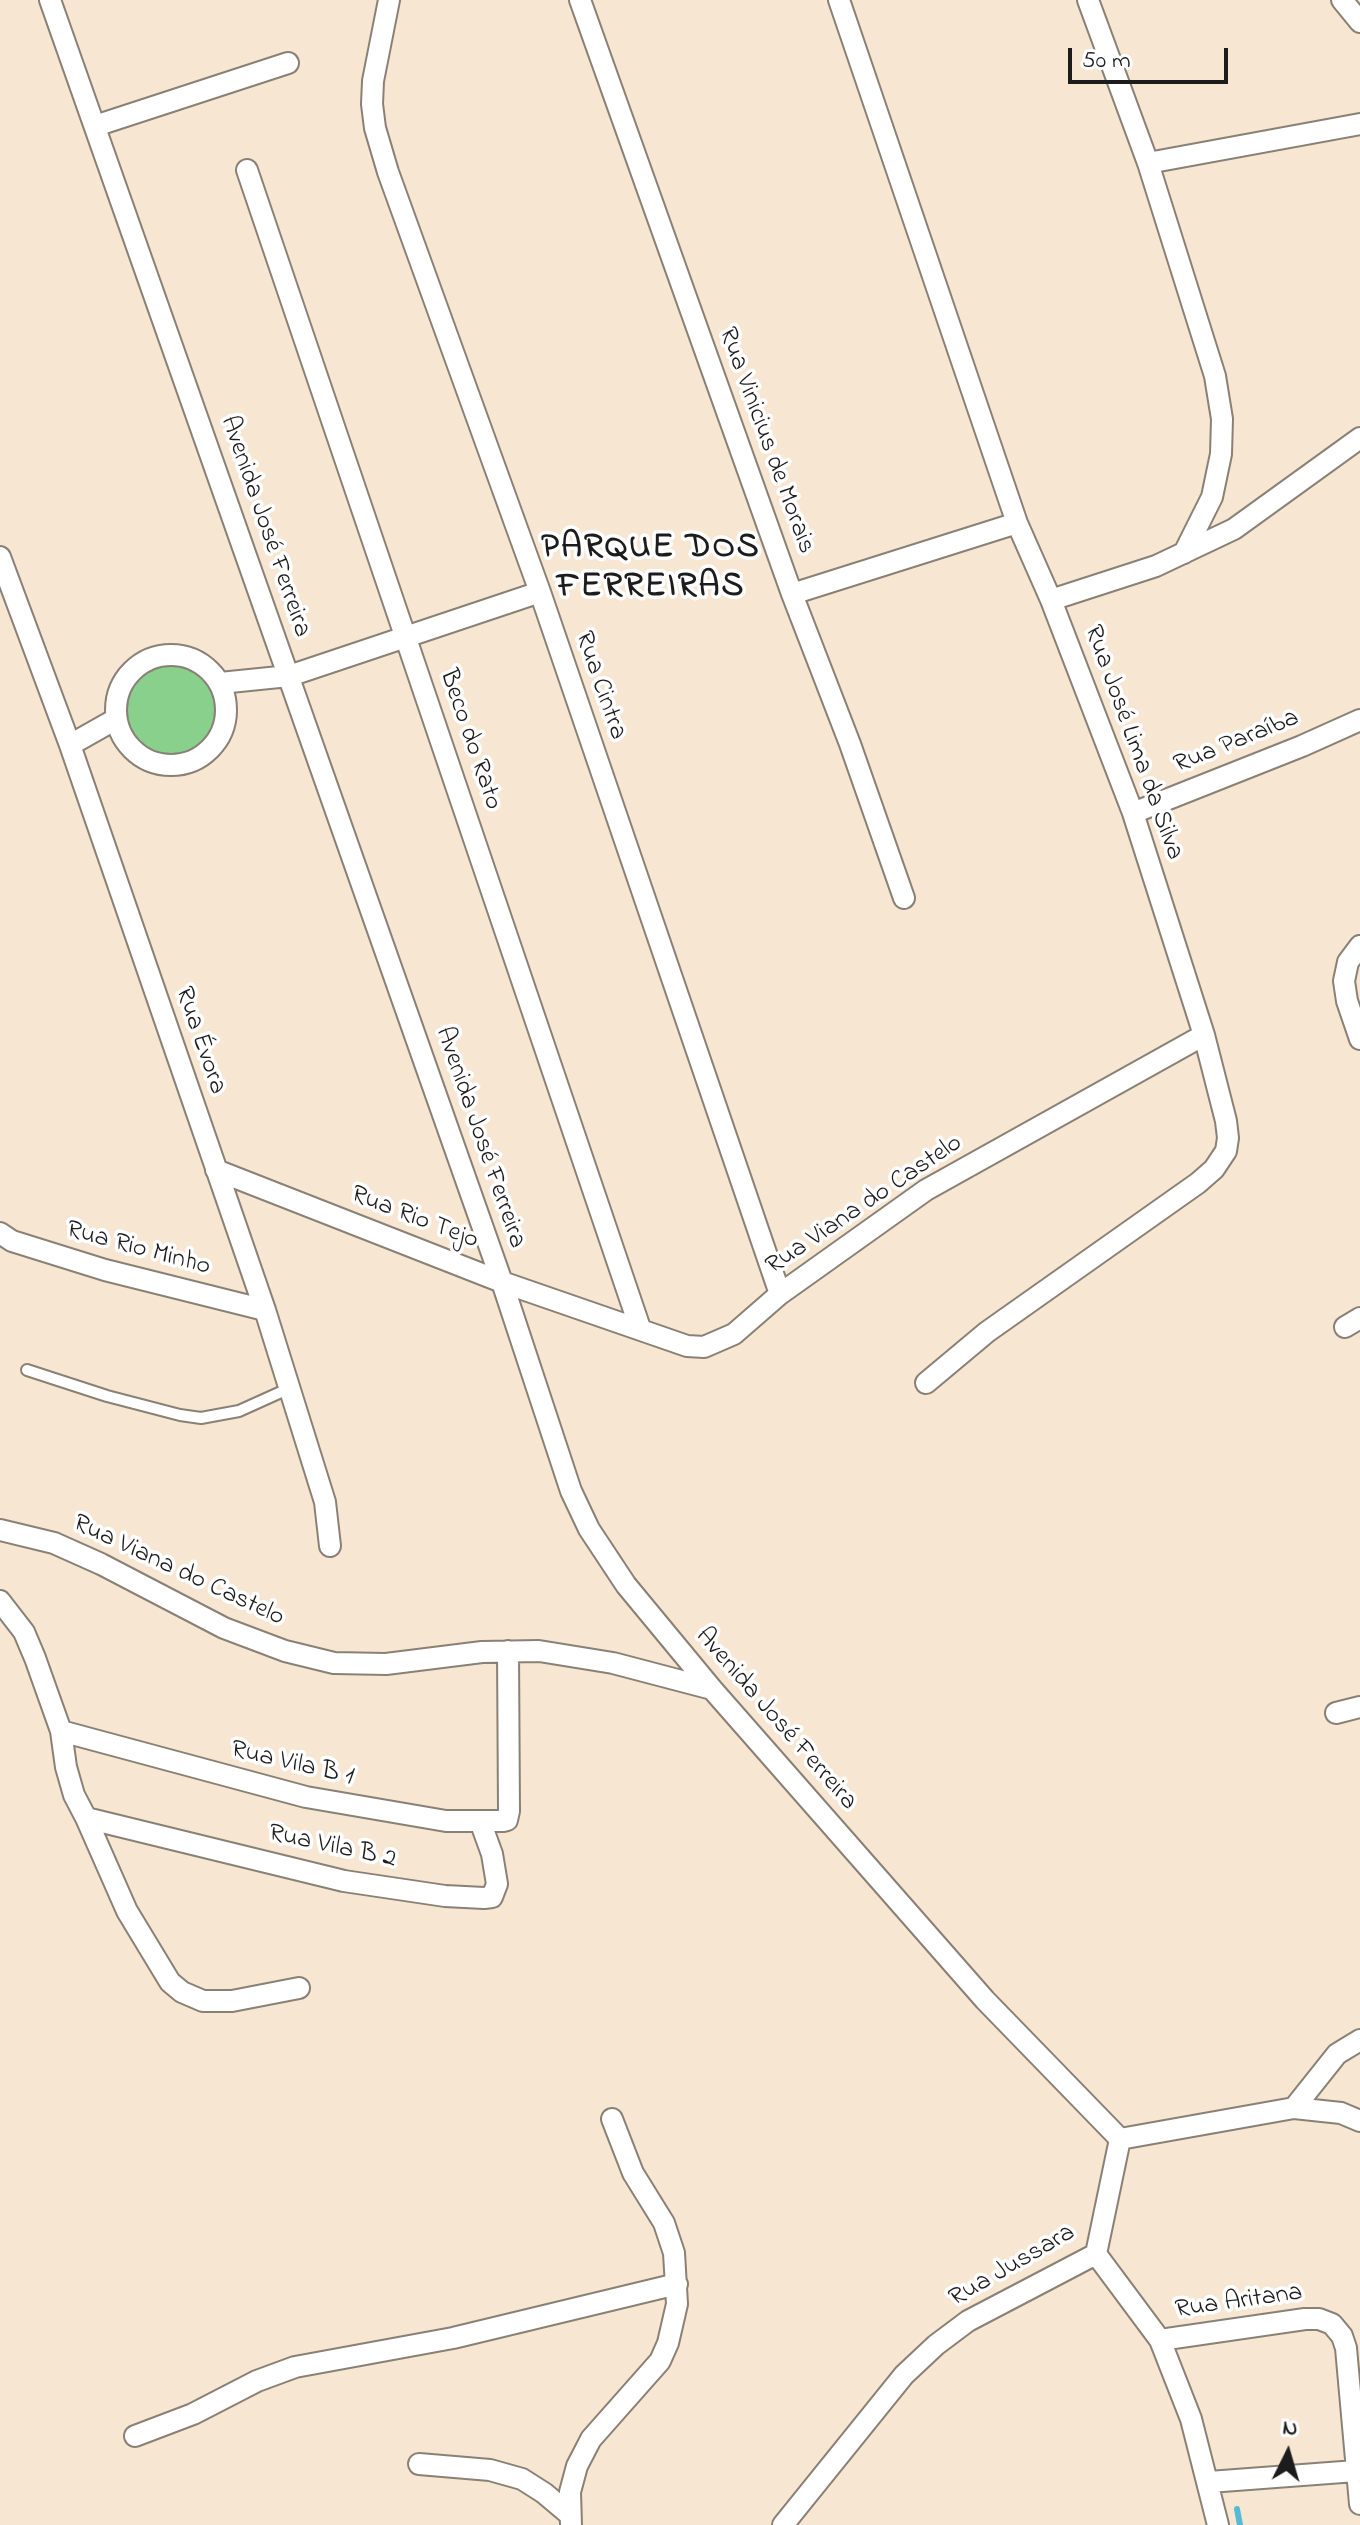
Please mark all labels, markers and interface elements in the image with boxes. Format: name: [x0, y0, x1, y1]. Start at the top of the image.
scale bar: [1072, 32, 1232, 82]
text: 50 m: [1082, 44, 1131, 79]
street label: Rua Vinicius de Morais: [710, 324, 820, 558]
street label: Avenida José Ferreira: [212, 412, 316, 642]
district label: PARQUE DOS FERREIRAS: [541, 530, 761, 610]
street label: Rua José Lima da Silva: [1075, 621, 1189, 865]
street label: Rua Cintra: [566, 628, 632, 744]
street label: Beco do Rato: [430, 666, 508, 814]
street label: Rua Paraíba: [1170, 704, 1304, 782]
street label: Rua Évora: [166, 983, 232, 1099]
street label: Avenida José Ferreira: [427, 1023, 531, 1253]
street label: Rua Viana do Castelo: [761, 1129, 969, 1283]
street label: Rua Rio Tejo: [346, 1180, 482, 1258]
street label: Rua Rio Minho: [63, 1216, 213, 1284]
street label: Rua Viana do Castelo: [67, 1509, 289, 1635]
street label: Avenida José Ferreira: [687, 1622, 863, 1818]
street label: Rua Vila B 1: [228, 1736, 356, 1794]
street label: Rua Vila B 2: [265, 1819, 399, 1877]
street label: Rua Jussara: [945, 2219, 1081, 2315]
street label: Rua Aritana: [1173, 2279, 1305, 2327]
north arrow: [1248, 2413, 1328, 2493]
text: N: [1281, 2413, 1299, 2446]

